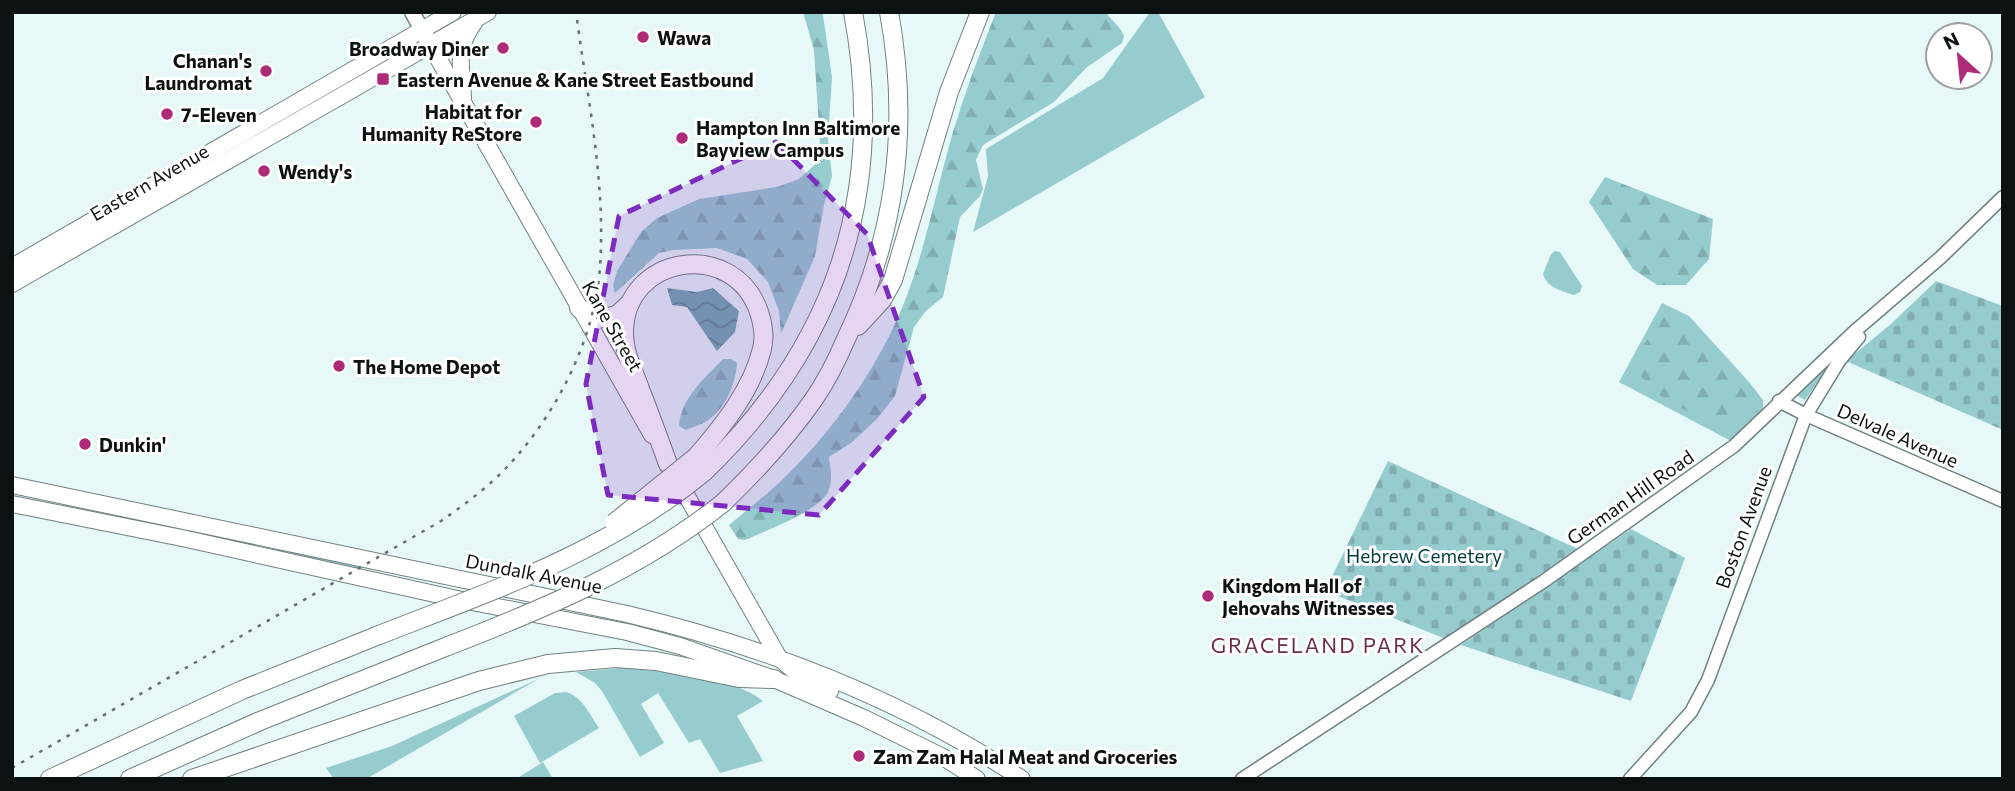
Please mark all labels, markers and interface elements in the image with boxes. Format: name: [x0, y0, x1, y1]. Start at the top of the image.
north arrow: [1924, 21, 1994, 91]
place label: Wawa: [657, 26, 711, 49]
text: N: [1939, 27, 1963, 54]
marker: Wawa: [635, 29, 651, 45]
place label: Broadway Diner: [349, 37, 489, 60]
marker: Broadway Diner: [495, 40, 511, 56]
place label: Chanan's Laundromat: [144, 49, 252, 94]
marker: Chanan's Laundromat: [258, 63, 274, 79]
place label: Eastern Avenue & Kane Street Eastbound: [397, 68, 754, 91]
marker: Eastern Avenue & Kane Street Eastbound: [375, 71, 391, 87]
place label: Habitat for Humanity ReStore: [361, 100, 522, 145]
place label: 7-Eleven: [181, 103, 257, 126]
marker: 7-Eleven: [159, 106, 175, 122]
marker: Habitat for Humanity ReStore: [528, 114, 544, 130]
place label: Hampton Inn Baltimore Bayview Campus: [696, 116, 900, 161]
marker: Hampton Inn Baltimore Bayview Campus: [674, 130, 690, 146]
street label: Eastern Avenue: [86, 139, 212, 225]
place label: Wendy's: [278, 160, 352, 183]
marker: Wendy's: [256, 163, 272, 179]
street label: Kane Street: [578, 277, 648, 376]
place label: The Home Depot: [353, 355, 500, 378]
marker: The Home Depot: [331, 358, 347, 374]
street label: Delvale Avenue: [1834, 398, 1962, 472]
place label: Dunkin': [99, 433, 166, 456]
marker: Dunkin': [77, 436, 93, 452]
street label: German Hill Road: [1562, 445, 1698, 549]
street label: Boston Avenue: [1710, 463, 1776, 591]
park label: Hebrew Cemetery: [1346, 544, 1502, 567]
street label: Dundalk Avenue: [464, 548, 604, 598]
place label: Kingdom Hall of Jehovahs Witnesses: [1222, 574, 1394, 619]
marker: Kingdom Hall of Jehovahs Witnesses: [1200, 588, 1216, 604]
district label: GRACELAND PARK: [1211, 632, 1425, 657]
place label: Zam Zam Halal Meat and Groceries: [873, 745, 1178, 768]
marker: Zam Zam Halal Meat and Groceries: [851, 748, 867, 764]

